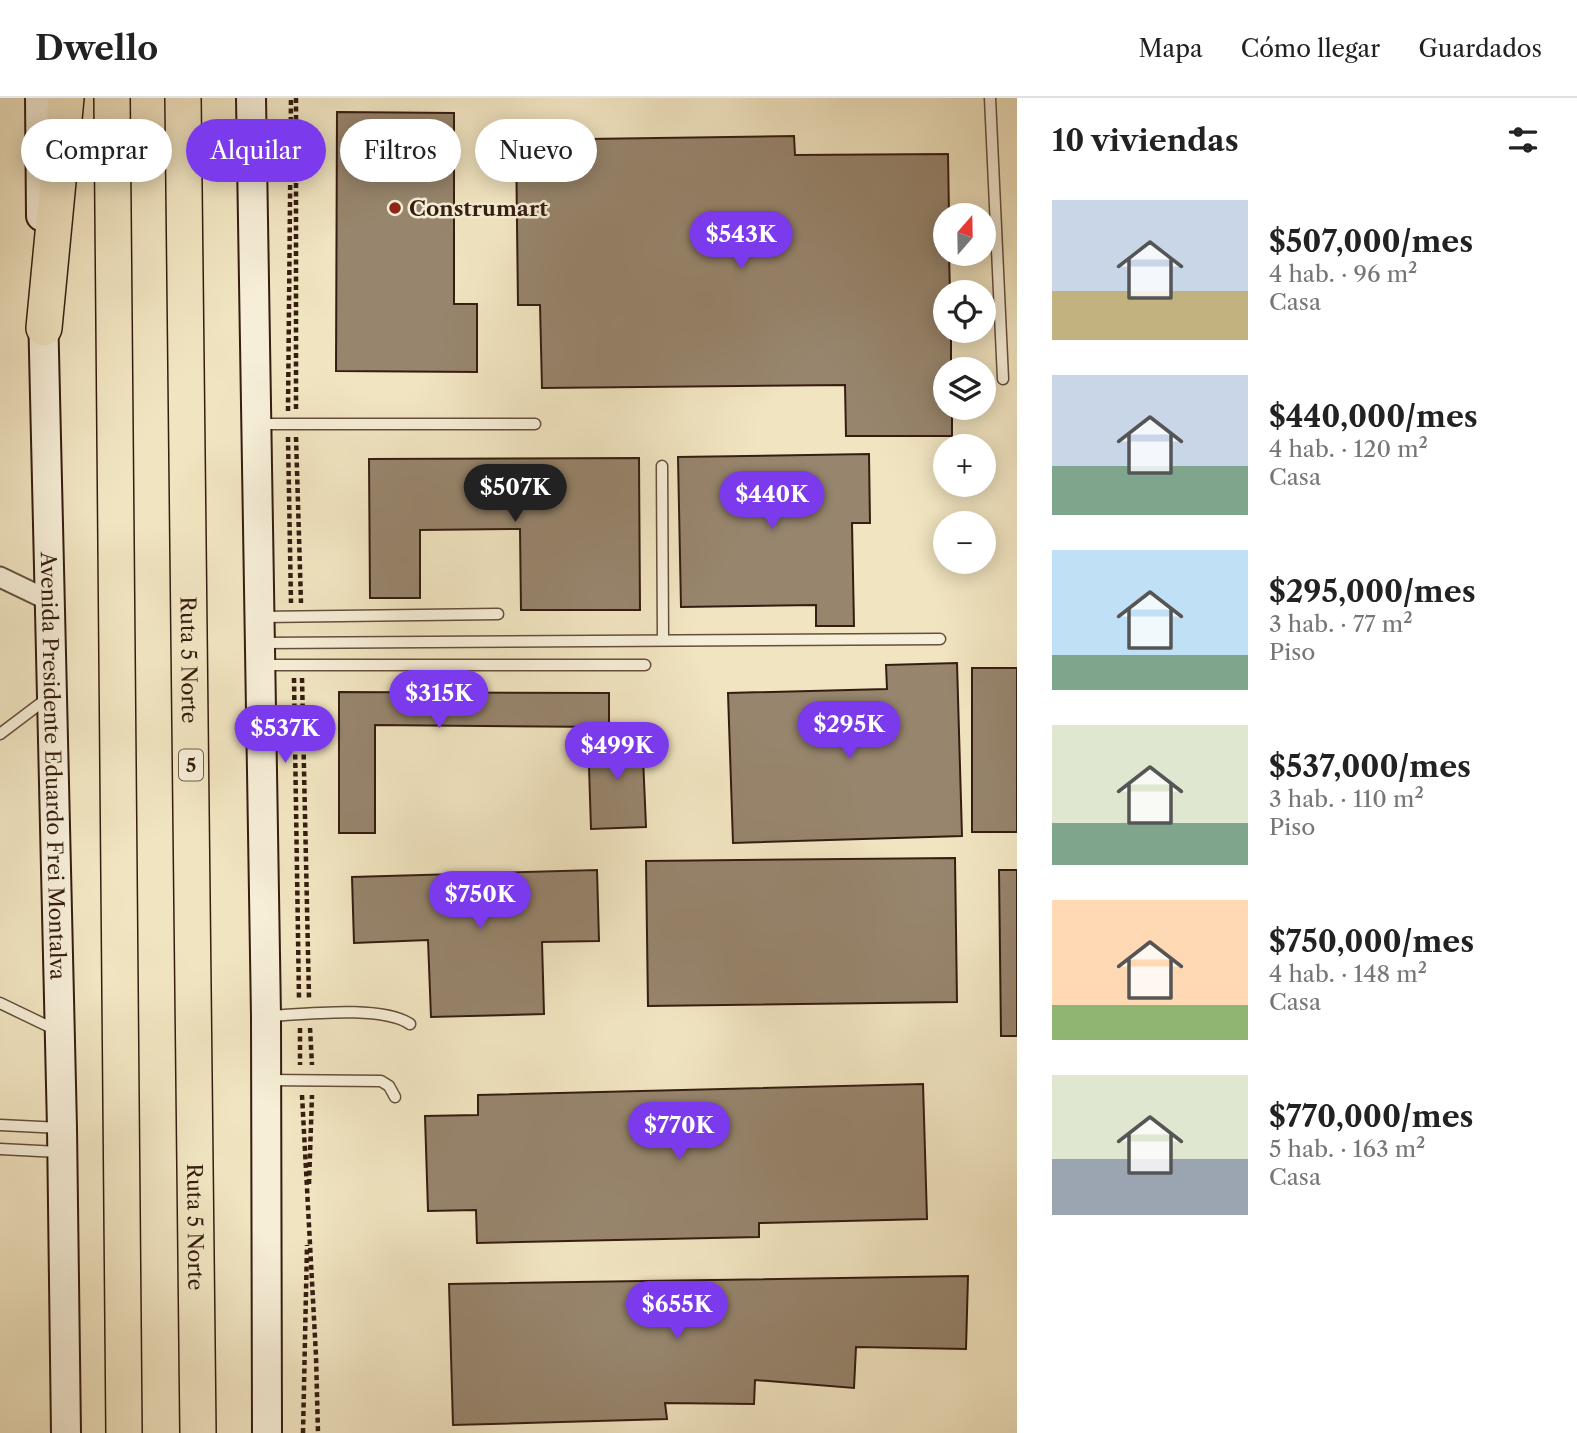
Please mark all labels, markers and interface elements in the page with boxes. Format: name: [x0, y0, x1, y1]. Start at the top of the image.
text: Dwello: [35, 28, 158, 69]
text: Mapa: [1138, 34, 1203, 63]
text: Cómo llegar: [1241, 34, 1380, 63]
text: Guardados: [1418, 34, 1542, 63]
chip: Comprar: [21, 119, 172, 182]
chip: Alquilar: [186, 119, 326, 182]
chip: Filtros: [340, 119, 461, 182]
chip: Nuevo: [475, 119, 597, 182]
icon: filters: [1504, 121, 1542, 159]
text: 10 viviendas: [1052, 122, 1239, 159]
place label: Construmart: [409, 196, 548, 221]
marker: Construmart: [387, 200, 403, 216]
north arrow: [933, 203, 996, 266]
map controls: [933, 203, 996, 574]
pin: $543K: [692, 212, 790, 271]
text: $543K: [706, 220, 776, 248]
text: $507,000/mes: [1269, 223, 1473, 260]
icon: home: [1108, 228, 1192, 312]
text: 4 hab. · 96 m²: [1269, 260, 1417, 288]
button: locate: [933, 280, 996, 343]
text: Casa: [1269, 288, 1321, 316]
button: layers: [933, 357, 996, 420]
text: $440,000/mes: [1269, 398, 1478, 435]
icon: home: [1108, 403, 1192, 487]
button: +: [933, 434, 996, 497]
text: 4 hab. · 120 m²: [1269, 435, 1428, 463]
text: Casa: [1269, 463, 1321, 491]
pin: $507K: [466, 464, 564, 524]
pin: $440K: [723, 472, 821, 531]
text: $507K: [480, 473, 550, 501]
text: $440K: [735, 480, 809, 508]
button: −: [933, 511, 996, 574]
street label: Avenida Presidente Eduardo Frei Montalva: [36, 551, 71, 981]
text: $295,000/mes: [1269, 573, 1476, 610]
icon: home: [1108, 578, 1192, 662]
street label: Ruta 5 Norte: [176, 596, 203, 724]
text: 3 hab. · 77 m²: [1269, 610, 1413, 638]
text: Piso: [1269, 638, 1315, 666]
pin: $315K: [390, 670, 488, 730]
text: $315K: [405, 679, 473, 707]
pin: $295K: [800, 702, 898, 761]
pin: $537K: [236, 706, 334, 765]
text: $295K: [813, 710, 885, 738]
text: $537K: [251, 714, 319, 742]
pin: $499K: [568, 722, 666, 782]
text: $499K: [581, 731, 653, 759]
text: $537,000/mes: [1269, 748, 1471, 785]
road number: 5: [179, 750, 203, 780]
icon: home: [1108, 753, 1192, 837]
text: 3 hab. · 110 m²: [1269, 785, 1424, 813]
text: Piso: [1269, 813, 1315, 841]
pin: $750K: [431, 872, 529, 931]
text: $750K: [445, 880, 515, 908]
text: $750,000/mes: [1269, 923, 1474, 960]
icon: home: [1108, 928, 1192, 1012]
text: 4 hab. · 148 m²: [1269, 960, 1427, 988]
text: Casa: [1269, 988, 1321, 1016]
text: $770,000/mes: [1269, 1098, 1474, 1135]
pin: $770K: [630, 1102, 728, 1162]
icon: home: [1108, 1103, 1192, 1187]
text: $770K: [644, 1111, 714, 1139]
text: 5 hab. · 163 m²: [1269, 1135, 1426, 1163]
street label: Ruta 5 Norte: [182, 1163, 209, 1291]
text: Casa: [1269, 1163, 1321, 1191]
pin: $655K: [628, 1282, 726, 1341]
text: $655K: [642, 1290, 712, 1318]

